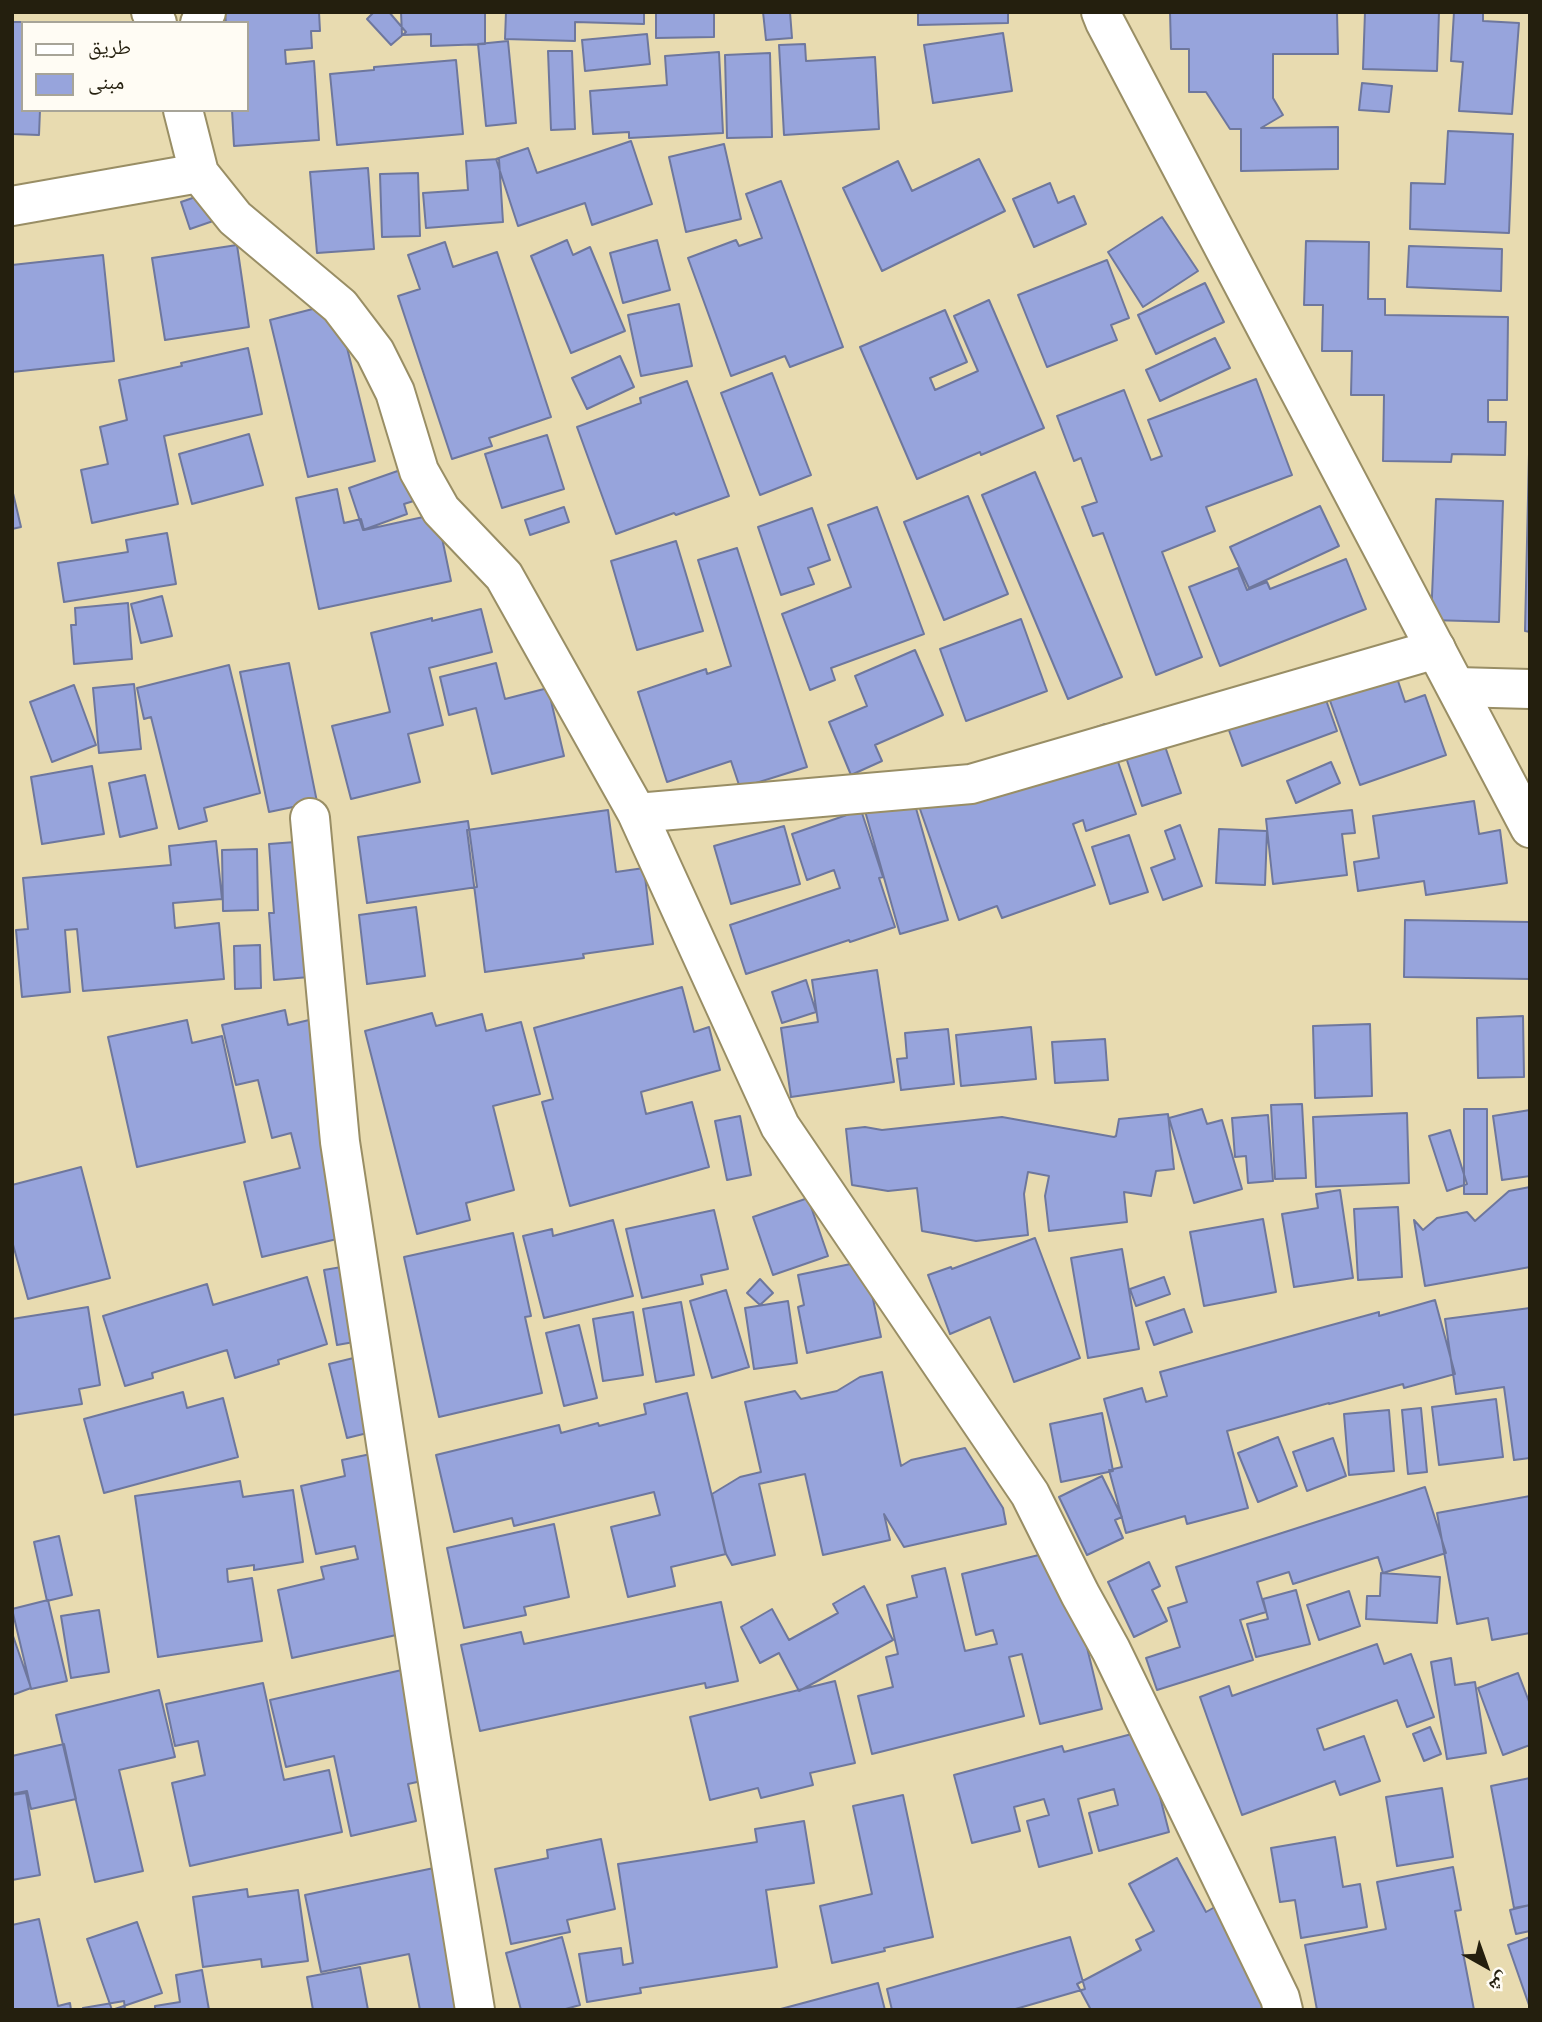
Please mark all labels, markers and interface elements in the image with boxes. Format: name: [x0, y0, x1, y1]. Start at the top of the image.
legend: [21, 21, 248, 112]
text: طريق: [88, 35, 131, 59]
text: مبنى: [88, 70, 124, 94]
north arrow: [1451, 1931, 1521, 2001]
text: ش: [1485, 1967, 1515, 1998]

